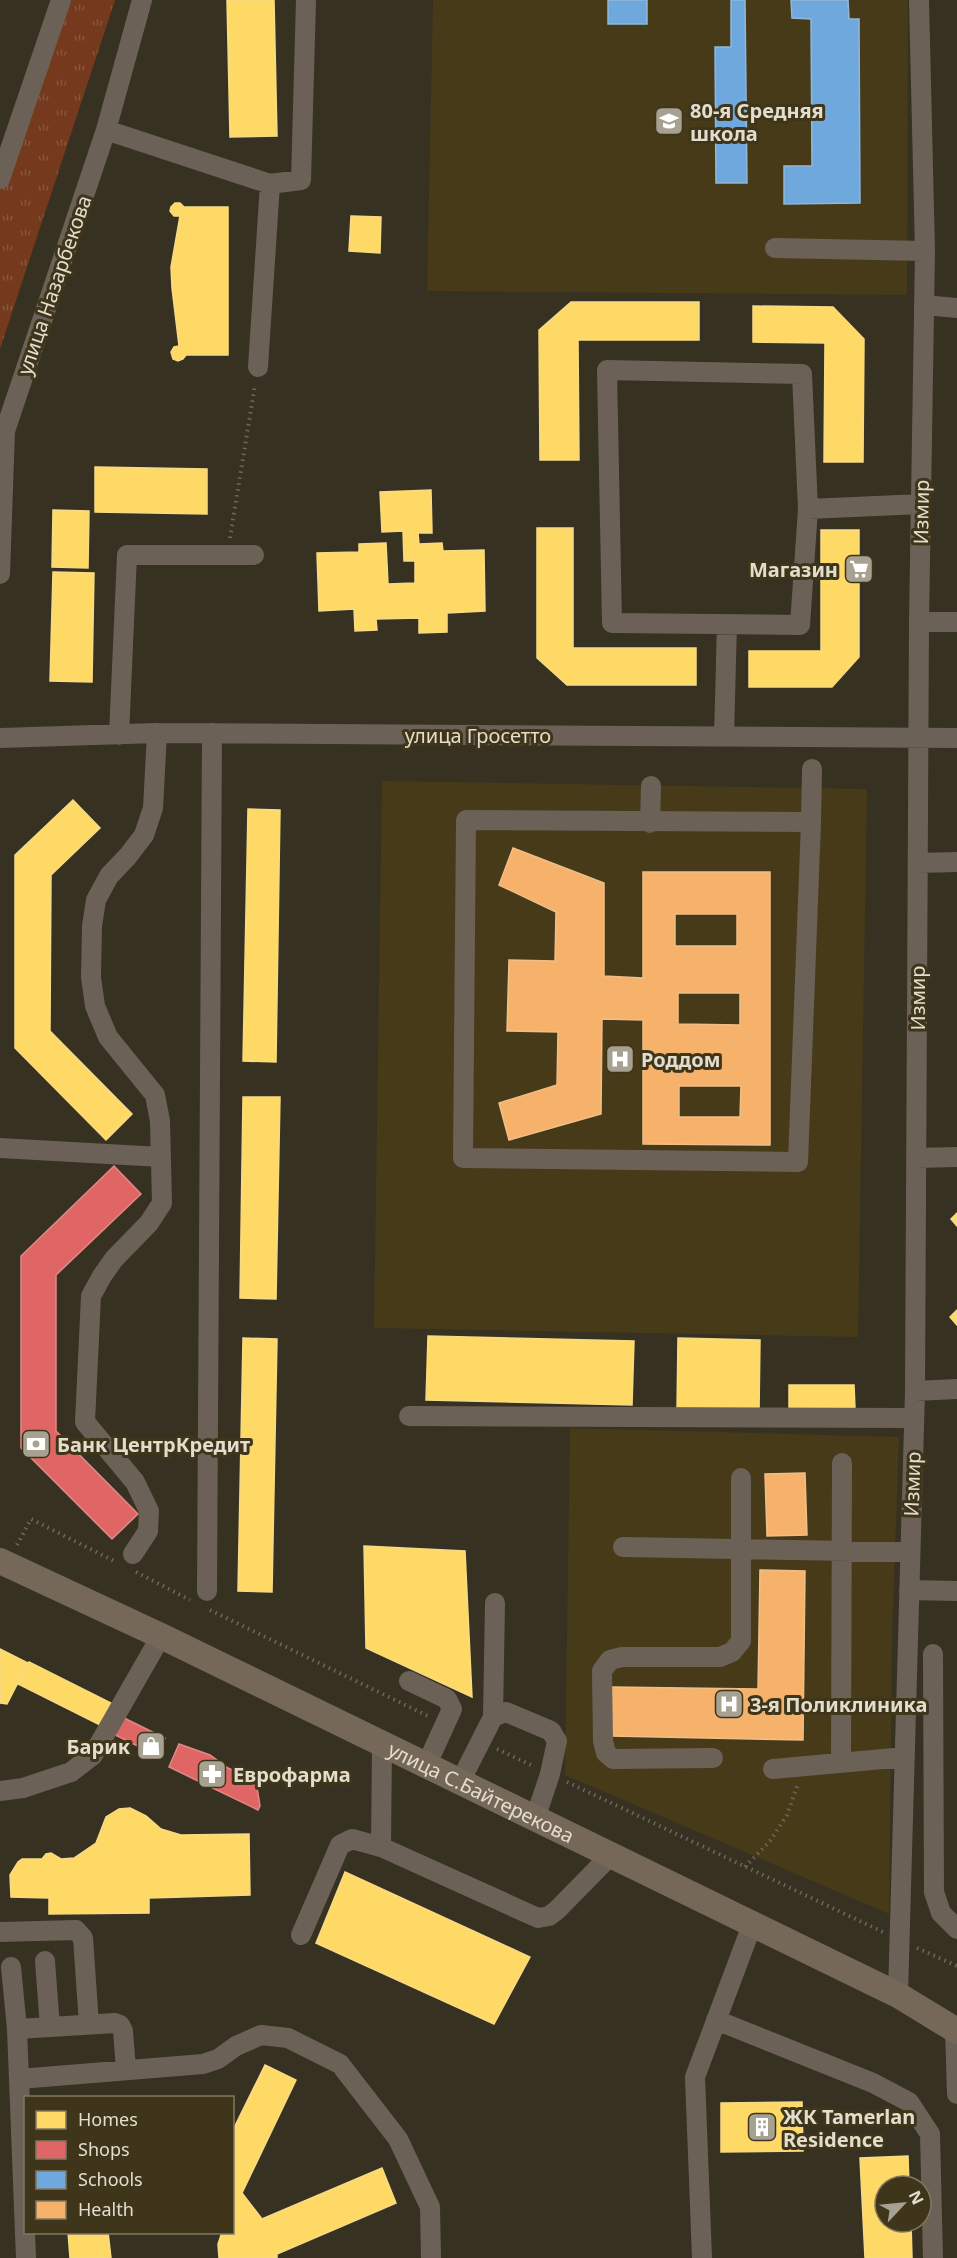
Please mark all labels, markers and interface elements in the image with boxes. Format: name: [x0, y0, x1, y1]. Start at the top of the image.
place label: 80-я Средняя школа: [690, 97, 824, 147]
school or university icon: 80-я Средняя школа: [653, 105, 685, 137]
street label: улица Назарбекова: [11, 192, 97, 378]
street label: Измир: [907, 479, 935, 545]
supermarket icon: Магазин: [843, 553, 875, 585]
place label: Магазин: [749, 556, 838, 583]
street label: улица Гросетто: [405, 722, 551, 749]
street label: Измир: [904, 966, 931, 1030]
hospital icon: Роддом: [604, 1043, 636, 1075]
place label: Роддом: [641, 1046, 721, 1073]
bank icon: Банк ЦентрКредит: [20, 1428, 52, 1460]
place label: Банк ЦентрКредит: [57, 1431, 250, 1458]
street label: Измир: [897, 1451, 927, 1517]
hospital icon: 3-я Поликлиника: [713, 1688, 745, 1720]
place label: 3-я Поликлиника: [750, 1691, 927, 1718]
shop icon: Барик: [135, 1730, 167, 1762]
place label: Барик: [67, 1733, 131, 1760]
street label: улица С.Байтерекова: [384, 1735, 579, 1849]
pharmacy icon: Еврофарма: [196, 1758, 228, 1790]
place label: Еврофарма: [233, 1761, 351, 1788]
legend: [24, 2096, 234, 2234]
place label: ЖК Tamerlan Residence: [783, 2103, 915, 2153]
text: Homes: [78, 2107, 138, 2131]
building icon: ЖК Tamerlan Residence: [746, 2111, 778, 2143]
text: Shops: [78, 2137, 130, 2161]
text: Schools: [78, 2167, 143, 2191]
north arrow: [873, 2174, 933, 2234]
text: N: [904, 2187, 929, 2208]
text: Health: [78, 2197, 134, 2221]

